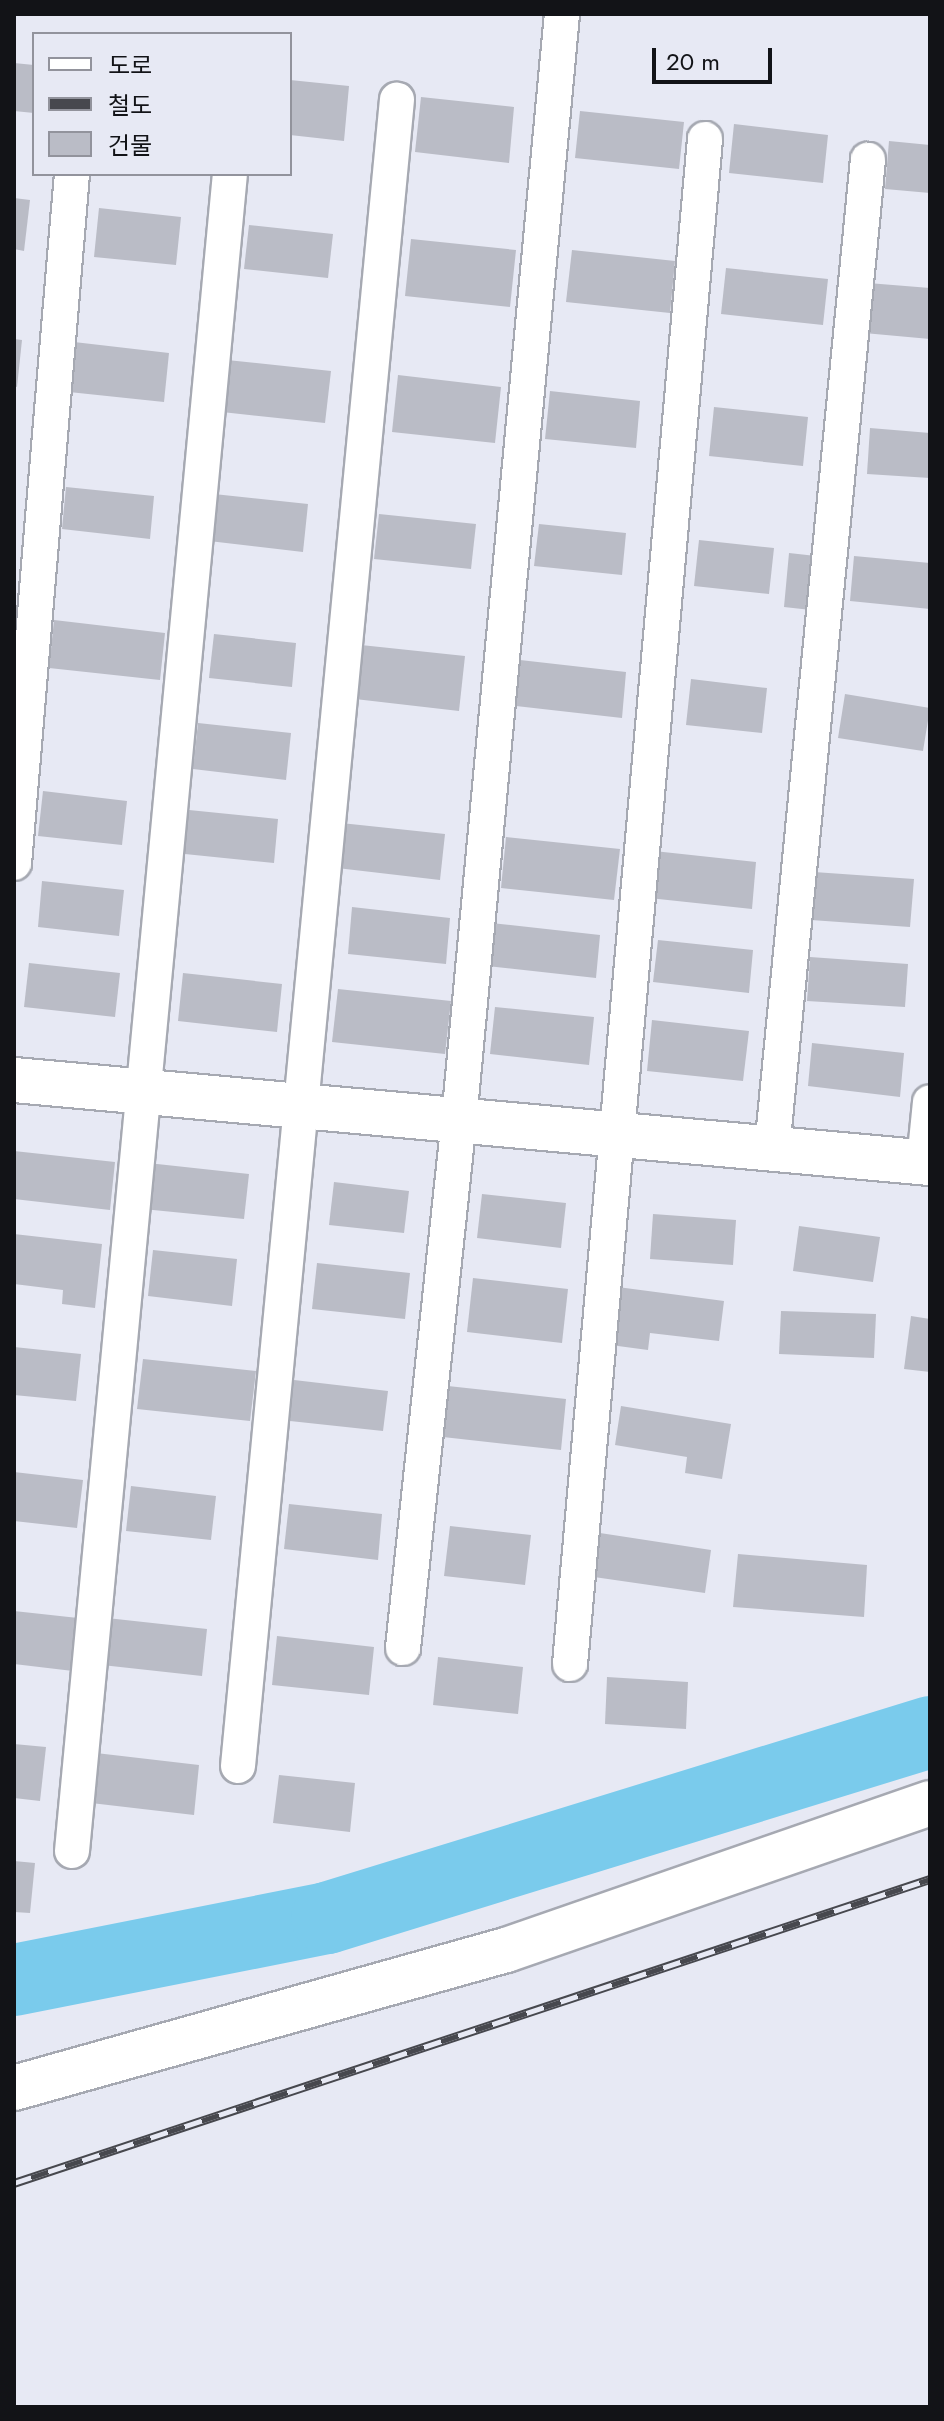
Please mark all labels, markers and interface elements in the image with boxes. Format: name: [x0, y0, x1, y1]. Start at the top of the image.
legend: [32, 32, 292, 176]
scale bar: [656, 32, 776, 82]
text: 20 m: [666, 44, 720, 79]
text: 도로: [108, 48, 152, 83]
text: 철도: [108, 88, 152, 123]
text: 건물: [108, 128, 152, 163]

